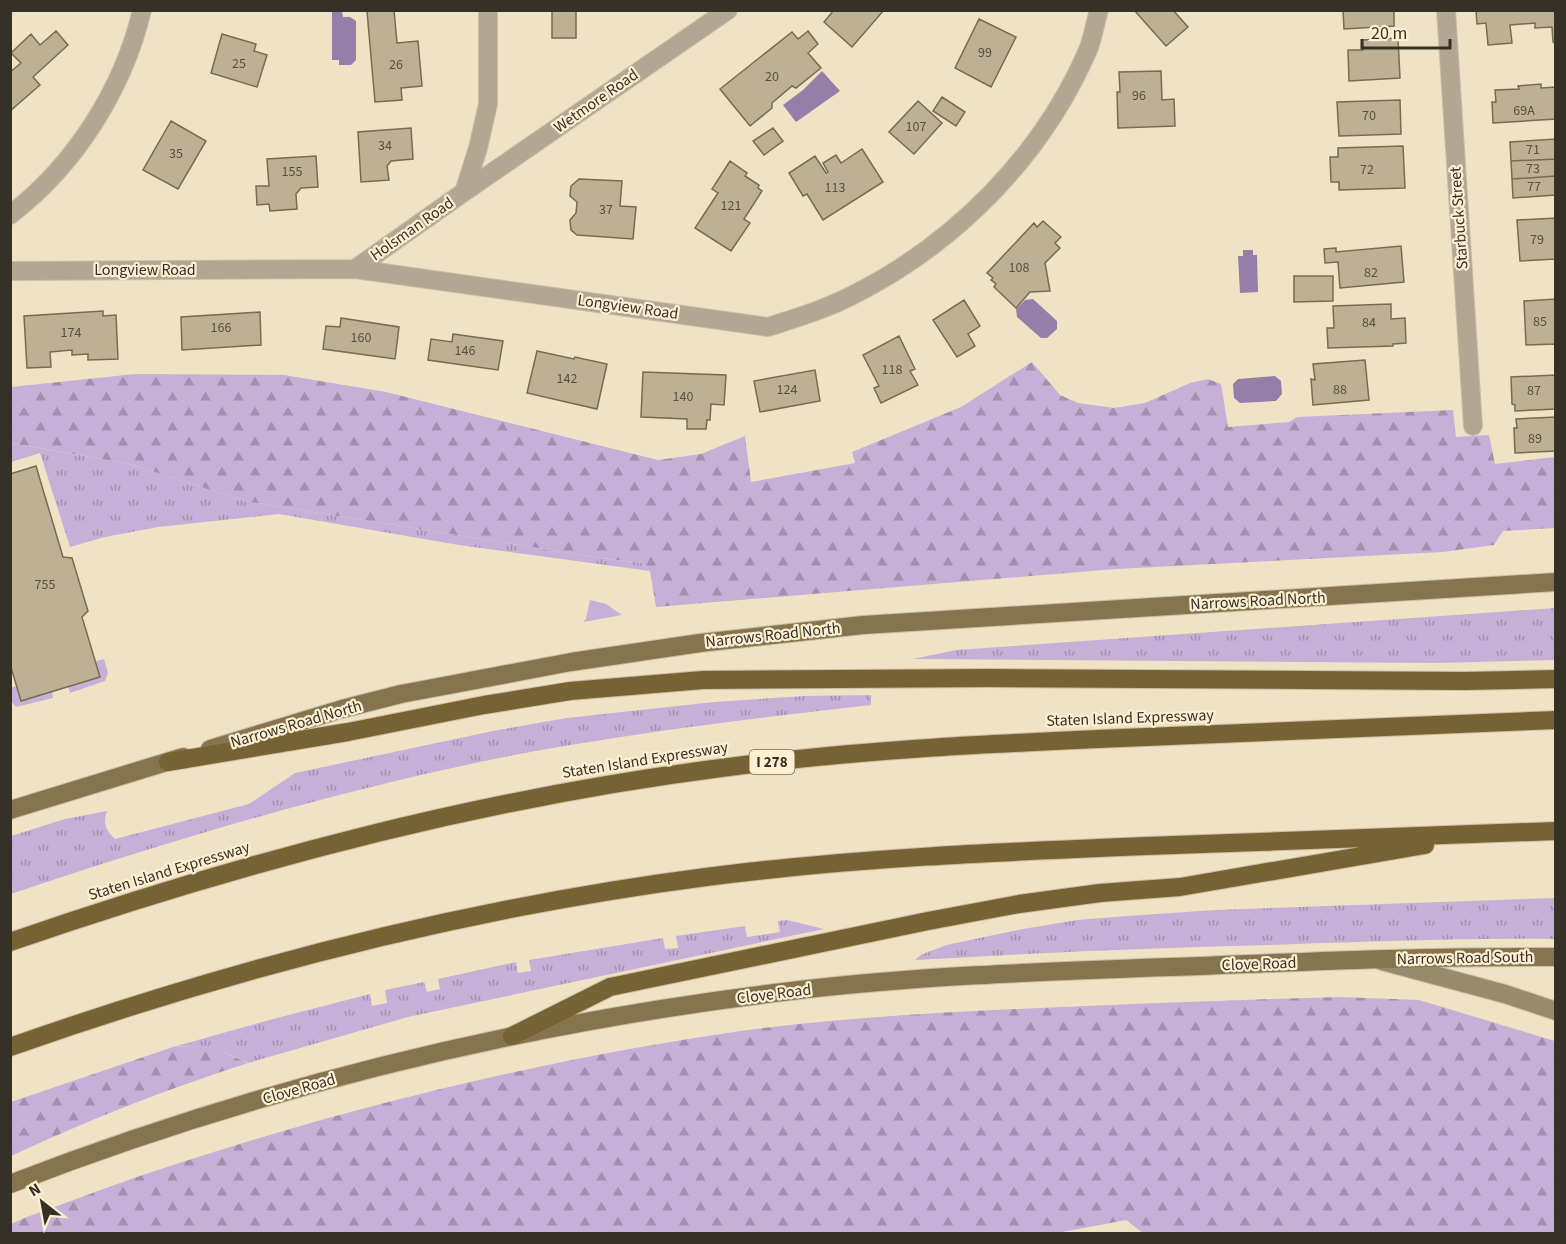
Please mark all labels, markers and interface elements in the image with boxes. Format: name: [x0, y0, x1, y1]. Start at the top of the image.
scale bar: [1362, 12, 1450, 50]
text: 20 m: [1371, 21, 1407, 46]
house number: 99: [978, 43, 992, 63]
house number: 25: [232, 54, 246, 74]
house number: 26: [389, 55, 403, 75]
street label: Wetmore Road: [549, 64, 643, 138]
house number: 20: [765, 67, 779, 87]
house number: 96: [1132, 86, 1146, 106]
house number: 69A: [1513, 101, 1535, 121]
house number: 70: [1362, 106, 1376, 126]
house number: 107: [906, 117, 926, 137]
house number: 34: [378, 136, 392, 156]
house number: 71: [1526, 140, 1540, 160]
house number: 35: [169, 144, 183, 164]
house number: 73: [1526, 159, 1540, 179]
house number: 72: [1360, 160, 1374, 180]
house number: 155: [282, 162, 302, 182]
street label: Starbuck Street: [1444, 165, 1474, 270]
house number: 77: [1527, 177, 1541, 197]
house number: 113: [825, 178, 845, 198]
street label: Holsman Road: [366, 192, 458, 266]
house number: 121: [721, 196, 741, 216]
house number: 37: [599, 200, 613, 220]
house number: 79: [1530, 230, 1544, 250]
house number: 108: [1009, 258, 1029, 278]
street label: Longview Road: [94, 259, 196, 281]
house number: 82: [1364, 263, 1378, 283]
street label: Longview Road: [576, 289, 680, 325]
house number: 85: [1533, 312, 1547, 332]
house number: 84: [1362, 313, 1376, 333]
house number: 166: [211, 318, 231, 338]
house number: 174: [61, 323, 81, 343]
house number: 160: [351, 328, 371, 348]
house number: 146: [455, 341, 475, 361]
house number: 118: [882, 360, 902, 380]
house number: 142: [557, 369, 577, 389]
house number: 124: [777, 380, 797, 400]
house number: 88: [1333, 380, 1347, 400]
house number: 87: [1527, 381, 1541, 401]
house number: 140: [673, 387, 693, 407]
house number: 89: [1528, 429, 1542, 449]
house number: 755: [35, 575, 55, 595]
street label: Narrows Road North: [1190, 586, 1326, 616]
street label: Narrows Road North: [704, 617, 842, 653]
street label: Narrows Road North: [228, 695, 364, 753]
street label: Staten Island Expressway: [1046, 704, 1215, 732]
street label: Staten Island Expressway: [560, 736, 730, 784]
road number: I 278: [750, 750, 794, 774]
street label: Staten Island Expressway: [86, 836, 253, 906]
street label: Narrows Road South: [1396, 946, 1534, 970]
street label: Clove Road: [1221, 952, 1297, 976]
street label: Clove Road: [736, 979, 812, 1009]
street label: Clove Road: [260, 1068, 338, 1110]
north arrow: [12, 1172, 72, 1232]
text: N: [25, 1178, 45, 1202]

